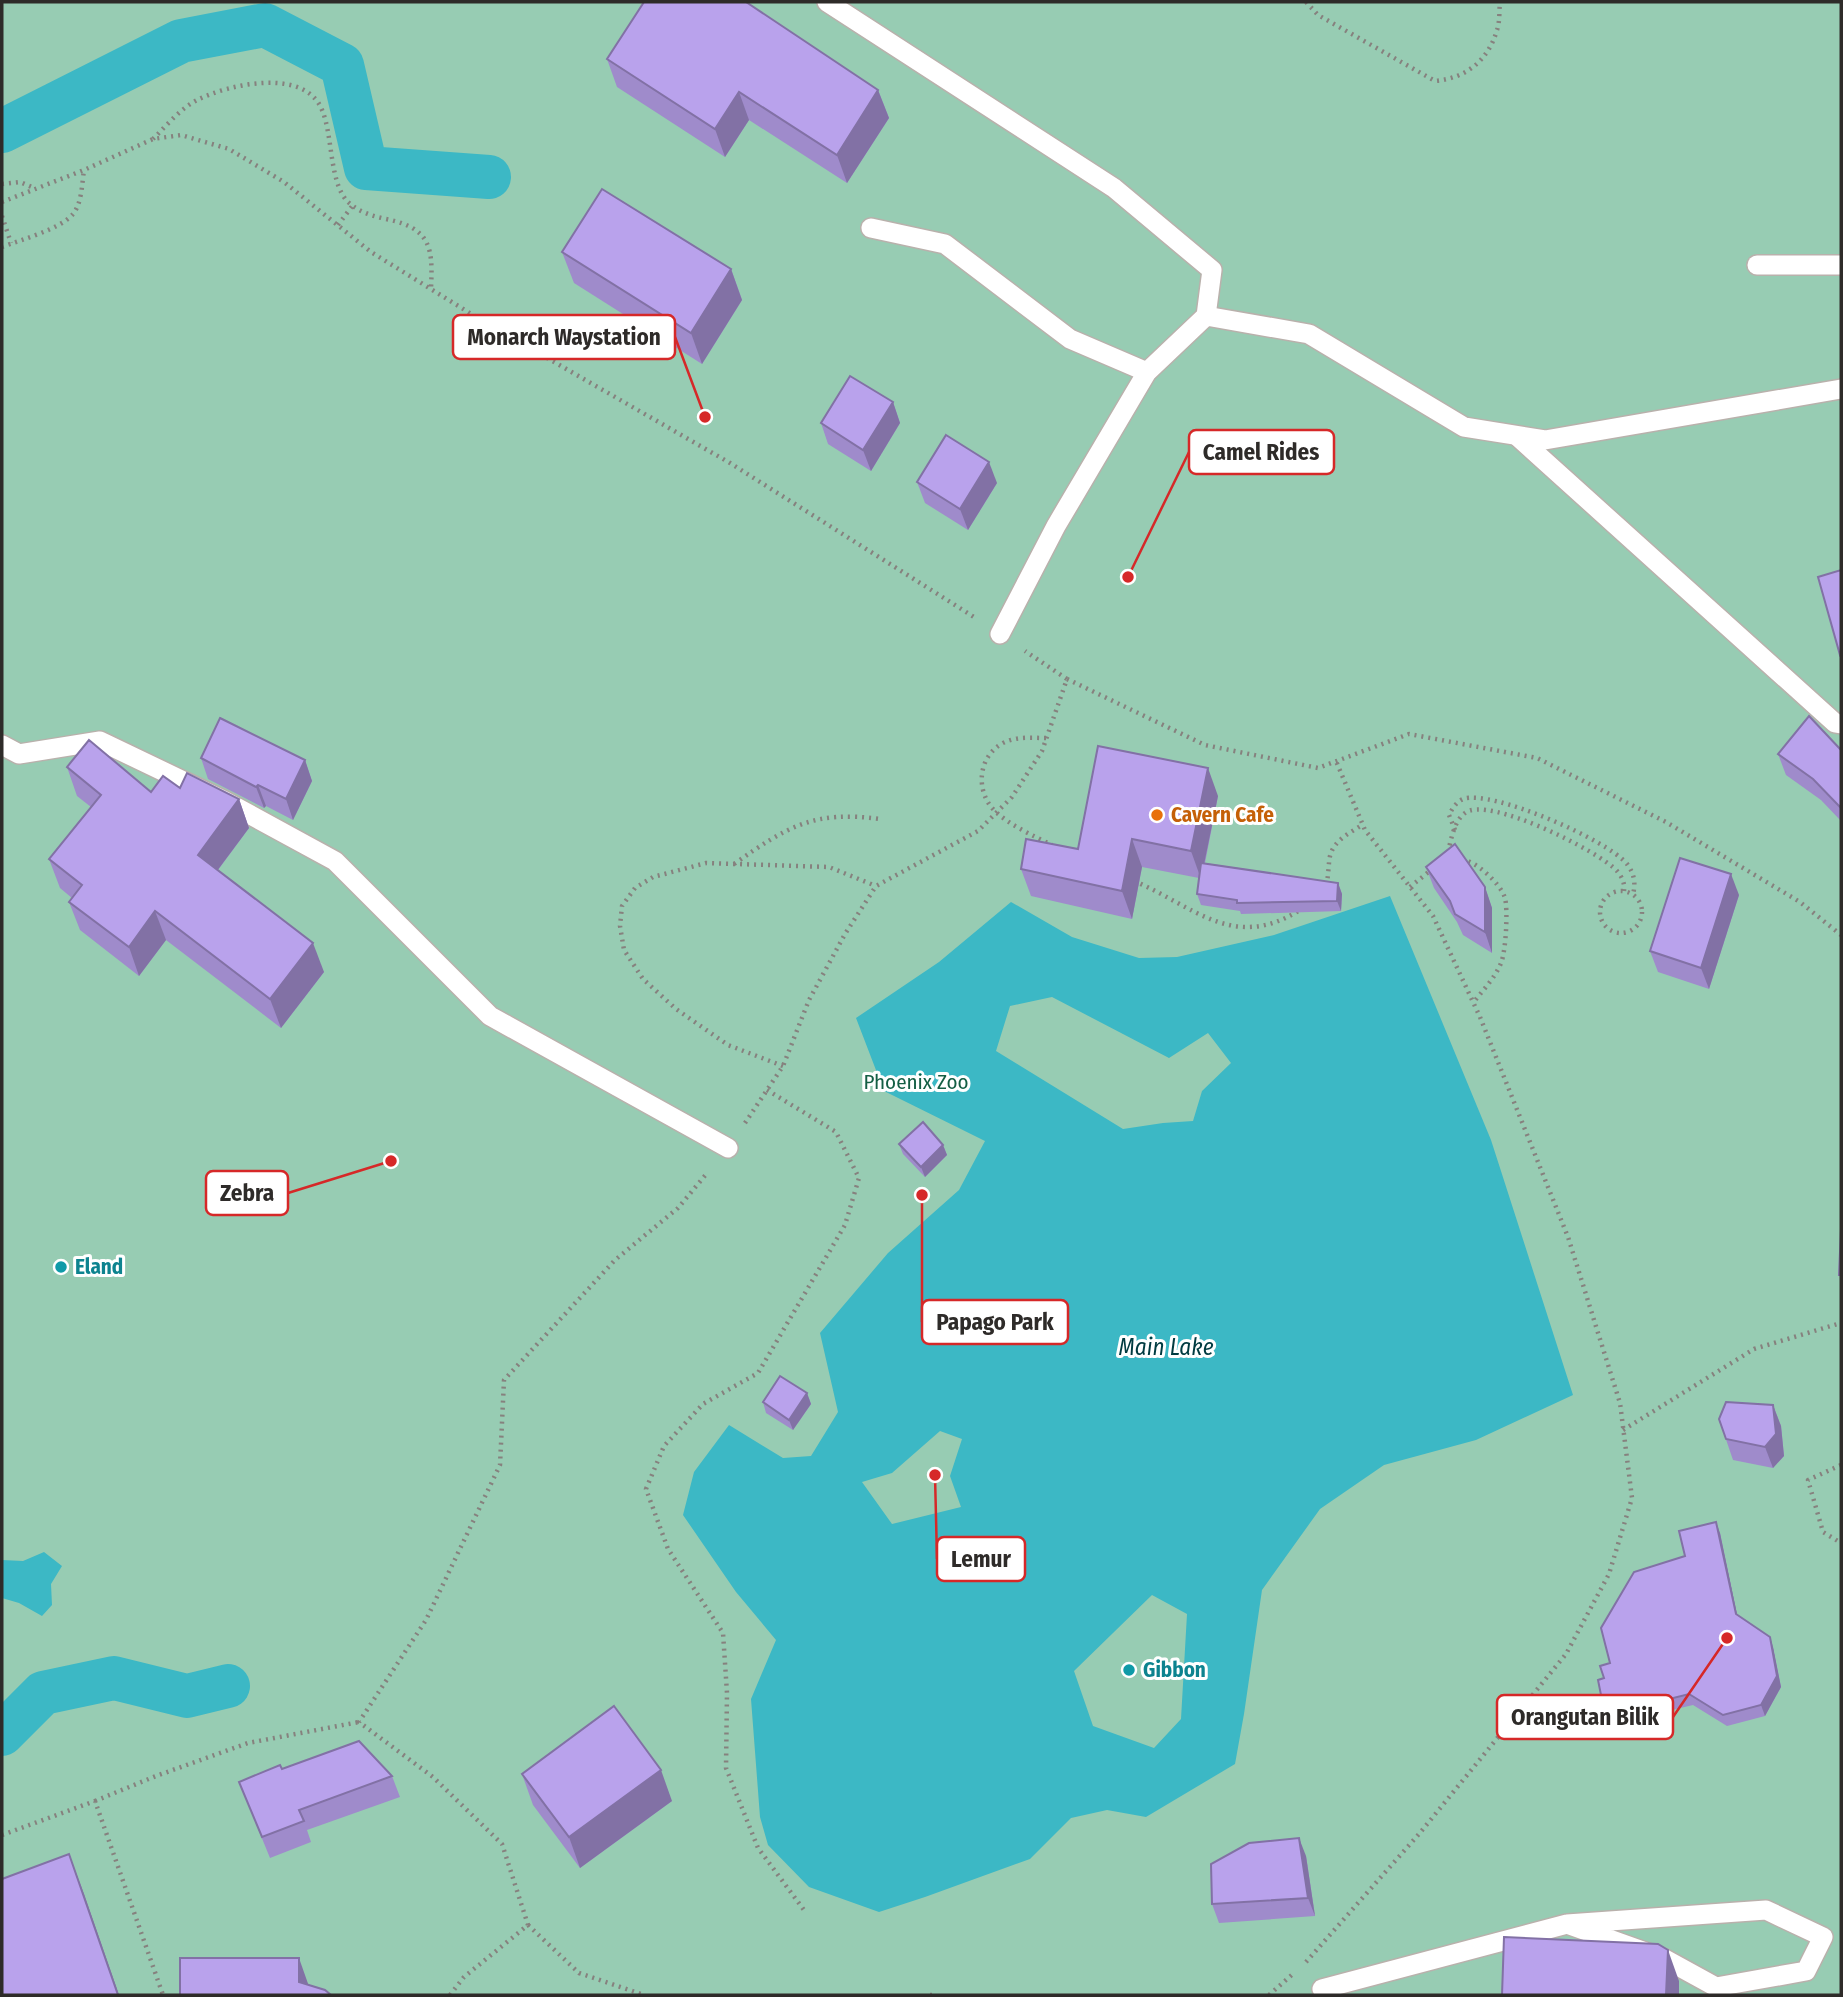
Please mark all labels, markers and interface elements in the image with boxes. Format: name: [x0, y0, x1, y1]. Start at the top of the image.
callout: Monarch Waystation: [453, 315, 675, 359]
text: Monarch Waystation: [467, 323, 661, 351]
callout: Camel Rides: [1189, 430, 1334, 474]
text: Camel Rides: [1203, 438, 1319, 466]
place label: Cavern Cafe: [1171, 802, 1274, 828]
marker: Cavern Cafe: [1149, 807, 1165, 823]
park label: Phoenix Zoo: [863, 1069, 969, 1095]
callout: Zebra: [206, 1171, 288, 1215]
text: Zebra: [220, 1179, 274, 1207]
place label: Eland: [75, 1254, 123, 1280]
marker: Eland: [53, 1259, 69, 1275]
callout: Papago Park: [922, 1300, 1068, 1344]
text: Papago Park: [936, 1308, 1054, 1336]
water label: Main Lake: [1118, 1333, 1214, 1361]
callout: Lemur: [937, 1537, 1025, 1581]
text: Lemur: [951, 1545, 1011, 1573]
place label: Gibbon: [1143, 1657, 1206, 1683]
marker: Gibbon: [1121, 1662, 1137, 1678]
callout: Orangutan Bilik: [1497, 1695, 1673, 1739]
text: Orangutan Bilik: [1511, 1703, 1659, 1731]

